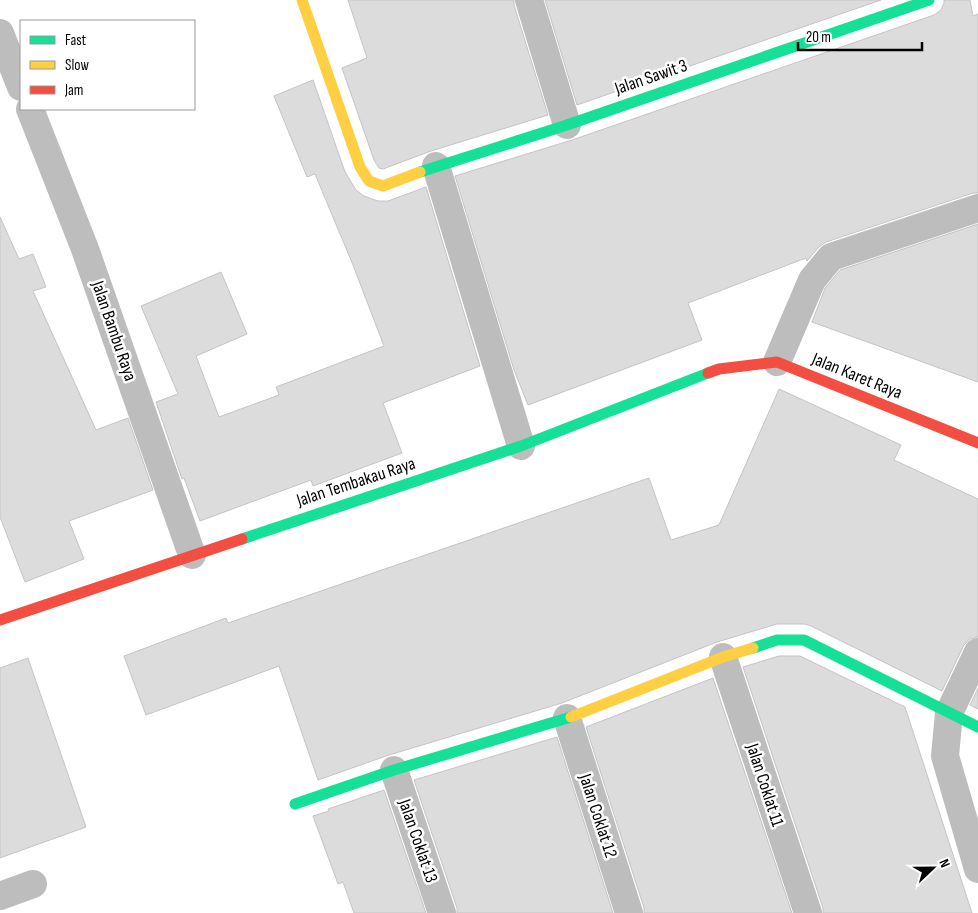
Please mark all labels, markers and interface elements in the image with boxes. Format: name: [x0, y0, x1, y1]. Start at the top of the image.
legend: [20, 20, 195, 110]
scale bar: [798, 20, 922, 52]
text: 20 m: [806, 28, 831, 47]
text: Fast: [65, 31, 87, 50]
street label: Jalan Sawit 3: [611, 55, 690, 100]
text: Slow: [65, 56, 89, 75]
text: Jam: [64, 81, 83, 100]
street label: Jalan Bambu Raya: [87, 277, 141, 384]
street label: Jalan Karet Raya: [808, 348, 905, 404]
street label: Jalan Tembakau Raya: [293, 453, 418, 511]
street label: Jalan Coklat 11: [741, 740, 788, 830]
street label: Jalan Coklat 12: [574, 770, 621, 861]
street label: Jalan Coklat 13: [394, 796, 442, 885]
north arrow: [908, 843, 958, 893]
text: N: [935, 857, 954, 870]

